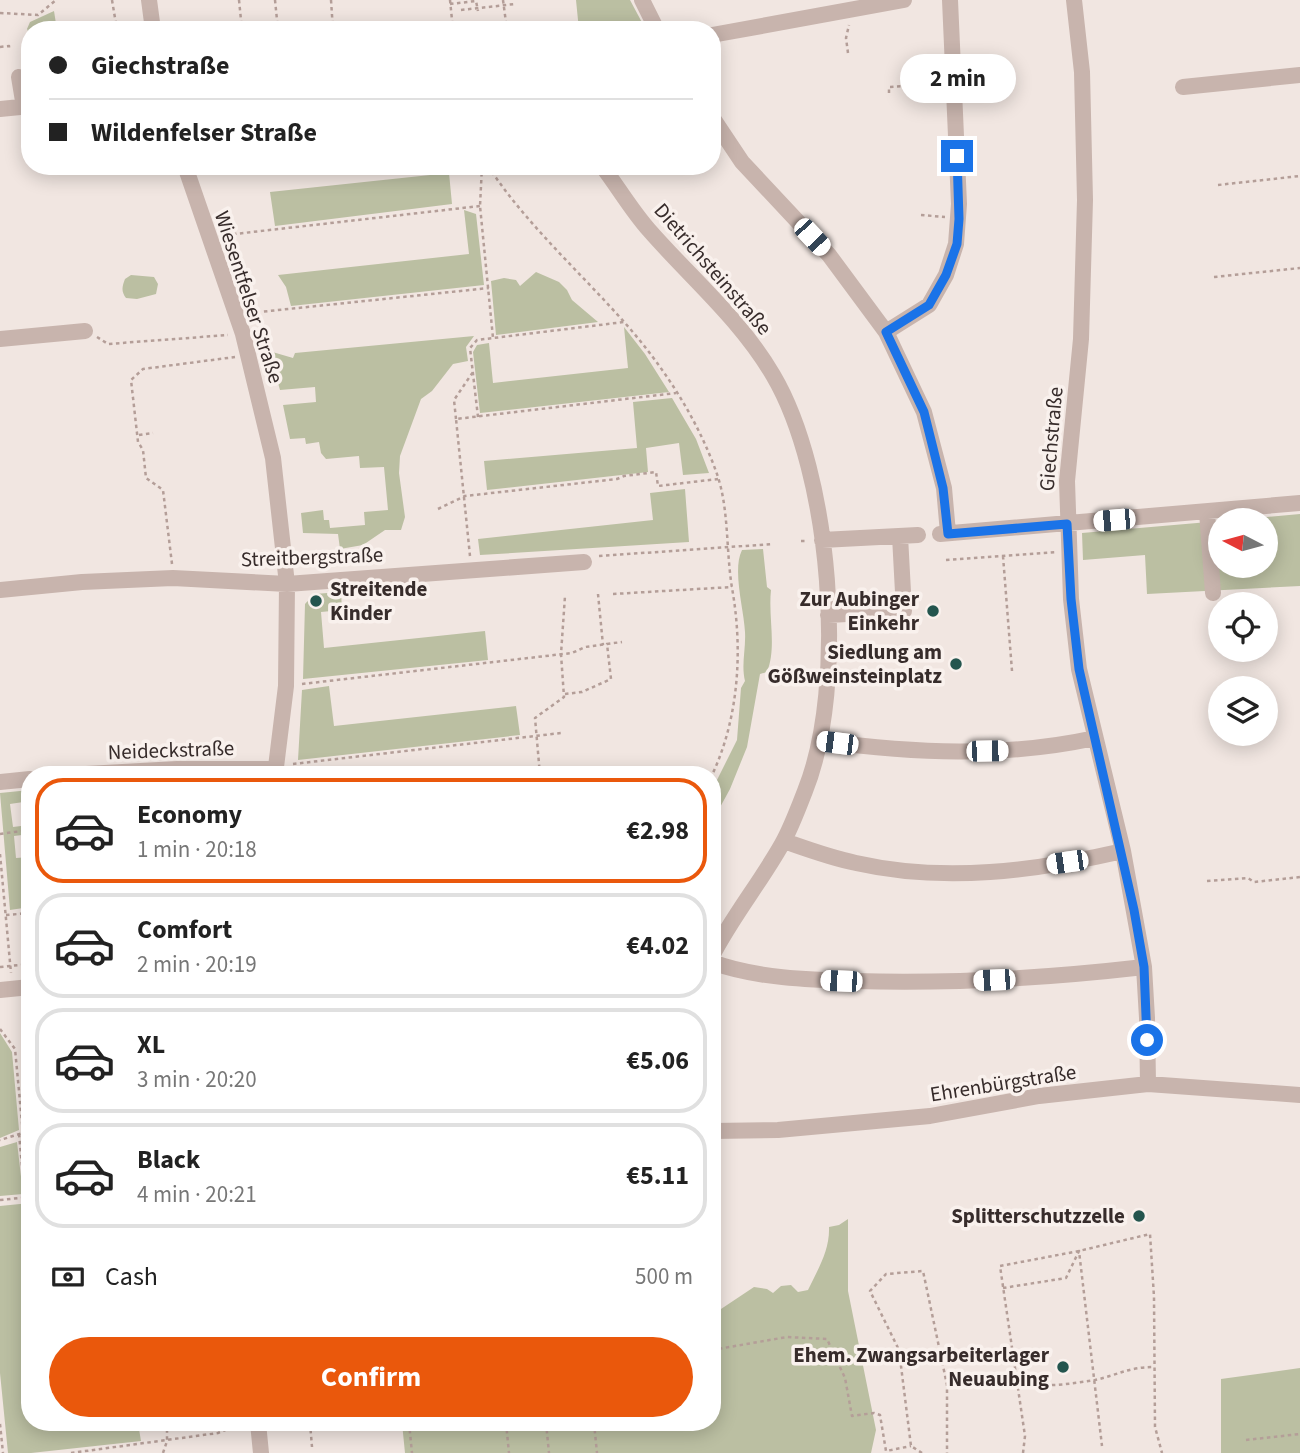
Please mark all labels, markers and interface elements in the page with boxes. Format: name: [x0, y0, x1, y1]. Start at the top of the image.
text: Giechstraße: [91, 47, 229, 84]
callout: 2 min: [899, 54, 1015, 104]
text: 2 min: [930, 62, 986, 95]
text: Wildenfelser Straße: [91, 114, 317, 151]
route end: [941, 140, 973, 172]
street label: Dietrichsteinstraße: [647, 196, 779, 342]
street label: Wiesentfelser Straße: [207, 207, 291, 387]
car: [790, 214, 835, 260]
street label: Giechstraße: [1031, 385, 1071, 493]
car: [1093, 508, 1136, 532]
north arrow: [1208, 508, 1278, 578]
map controls: [1208, 508, 1278, 746]
street label: Streitbergstraße: [240, 540, 384, 574]
place label: Streitende Kinder: [330, 574, 428, 628]
place label: Zur Aubinger Einkehr: [800, 584, 920, 638]
button: locate: [1208, 592, 1278, 662]
marker: Streitende Kinder: [308, 593, 324, 609]
marker: Zur Aubinger Einkehr: [925, 603, 941, 619]
place label: Siedlung am Gößweinsteinplatz: [768, 637, 942, 691]
marker: Siedlung am Gößweinsteinplatz: [948, 656, 964, 672]
button: layers: [1208, 676, 1278, 746]
car: [815, 730, 860, 756]
street label: Neideckstraße: [107, 733, 235, 767]
car: [966, 740, 1009, 762]
text: Economy: [137, 796, 242, 833]
icon: car: [53, 799, 116, 862]
text: €2.98: [626, 812, 689, 849]
text: 1 min · 20:18: [137, 833, 257, 866]
car: [1045, 849, 1090, 875]
text: Comfort: [137, 911, 232, 948]
icon: car: [53, 914, 116, 977]
text: €4.02: [626, 927, 689, 964]
text: 2 min · 20:19: [137, 948, 257, 981]
car: [973, 969, 1016, 991]
car: [820, 970, 863, 992]
route start: [1131, 1024, 1163, 1056]
text: XL: [137, 1026, 165, 1063]
icon: car: [53, 1029, 116, 1092]
text: €5.06: [626, 1042, 689, 1079]
street label: Ehrenbürgstraße: [928, 1057, 1078, 1109]
text: 3 min · 20:20: [137, 1063, 257, 1096]
text: Black: [137, 1141, 200, 1178]
icon: car: [53, 1144, 116, 1207]
text: €5.11: [626, 1157, 689, 1194]
text: 4 min · 20:21: [137, 1178, 257, 1211]
place label: Splitterschutzzelle: [951, 1201, 1125, 1231]
marker: Splitterschutzzelle: [1131, 1208, 1147, 1224]
icon: cash: [49, 1258, 87, 1296]
text: Cash: [105, 1258, 158, 1295]
text: 500 m: [635, 1260, 693, 1293]
button: Confirm: [49, 1337, 693, 1417]
place label: Ehem. Zwangsarbeiterlager Neuaubing: [793, 1340, 1050, 1394]
marker: Ehem. Zwangsarbeiterlager Neuaubing: [1055, 1359, 1071, 1375]

